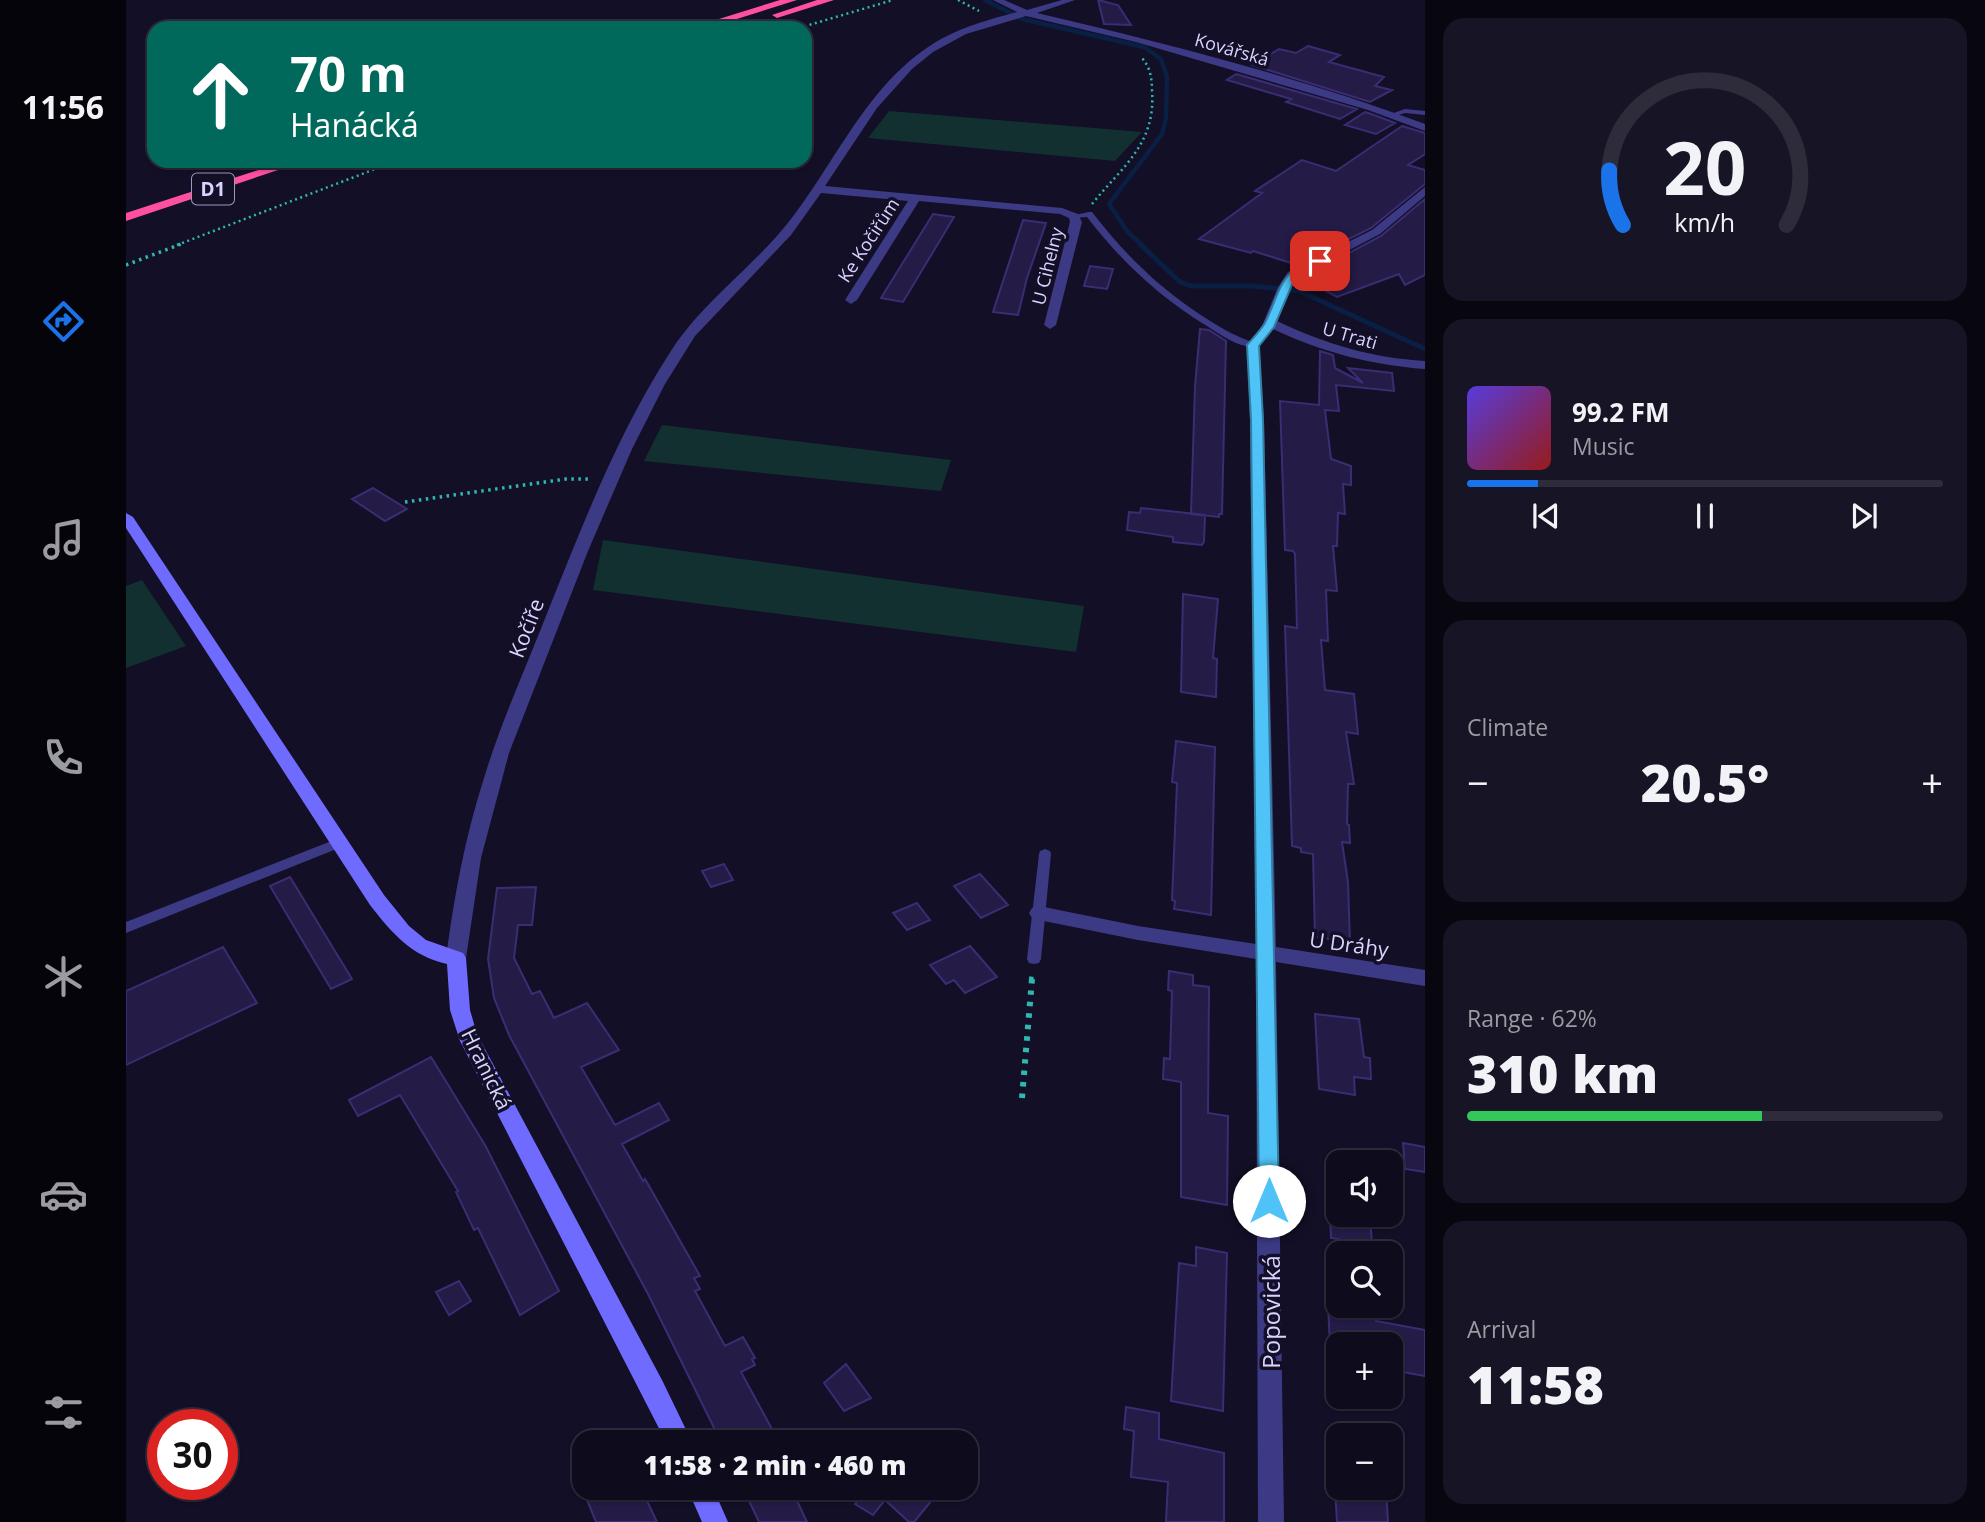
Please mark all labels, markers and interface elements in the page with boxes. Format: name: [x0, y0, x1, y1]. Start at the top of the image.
street label: Kovářská: [1192, 27, 1272, 71]
text: 70 m: [290, 40, 407, 106]
icon: ahead: [175, 49, 266, 140]
text: 11:56: [22, 85, 104, 128]
text: Hanácká: [290, 103, 419, 146]
text: 20: [1663, 118, 1747, 217]
road number: D1: [192, 174, 234, 204]
street label: Ke Kočiřům: [832, 193, 904, 287]
text: km/h: [1675, 205, 1735, 239]
street label: U Cihelny: [1026, 224, 1068, 307]
pin: [1290, 231, 1350, 291]
icon: arrive: [1301, 242, 1339, 280]
icon: directions: [39, 297, 88, 346]
street label: U Trati: [1320, 316, 1380, 354]
text: 99.2 FM: [1572, 394, 1670, 430]
text: Music: [1572, 430, 1635, 462]
icon: previous: [1527, 497, 1565, 535]
icon: pause: [1686, 497, 1724, 535]
icon: next: [1845, 497, 1883, 535]
icon: music: [39, 515, 88, 564]
street label: Kočíře: [502, 594, 550, 662]
text: Climate: [1467, 711, 1548, 743]
icon: phone: [39, 733, 88, 782]
text: 20.5°: [1641, 746, 1769, 817]
text: −: [1467, 756, 1489, 808]
text: +: [1921, 756, 1943, 808]
street label: U Dráhy: [1308, 925, 1391, 963]
icon: climate: [39, 952, 88, 1001]
text: Range · 62%: [1467, 1002, 1597, 1034]
street label: Hranická: [455, 1024, 519, 1114]
text: 310 km: [1467, 1037, 1658, 1108]
map controls: [1326, 1150, 1403, 1500]
button: sound: [1326, 1150, 1403, 1227]
position arrow: [1232, 1164, 1306, 1238]
icon: car: [39, 1170, 88, 1219]
button: search: [1326, 1241, 1403, 1318]
street label: Popovická: [1254, 1255, 1287, 1369]
text: Arrival: [1467, 1313, 1536, 1345]
button: +: [1326, 1332, 1403, 1409]
text: 11:58: [1467, 1348, 1604, 1419]
icon: filters: [39, 1388, 88, 1437]
speed limit sign: 30: [147, 1409, 238, 1500]
button: −: [1326, 1423, 1403, 1500]
text: 11:58 · 2 min · 460 m: [644, 1447, 906, 1483]

